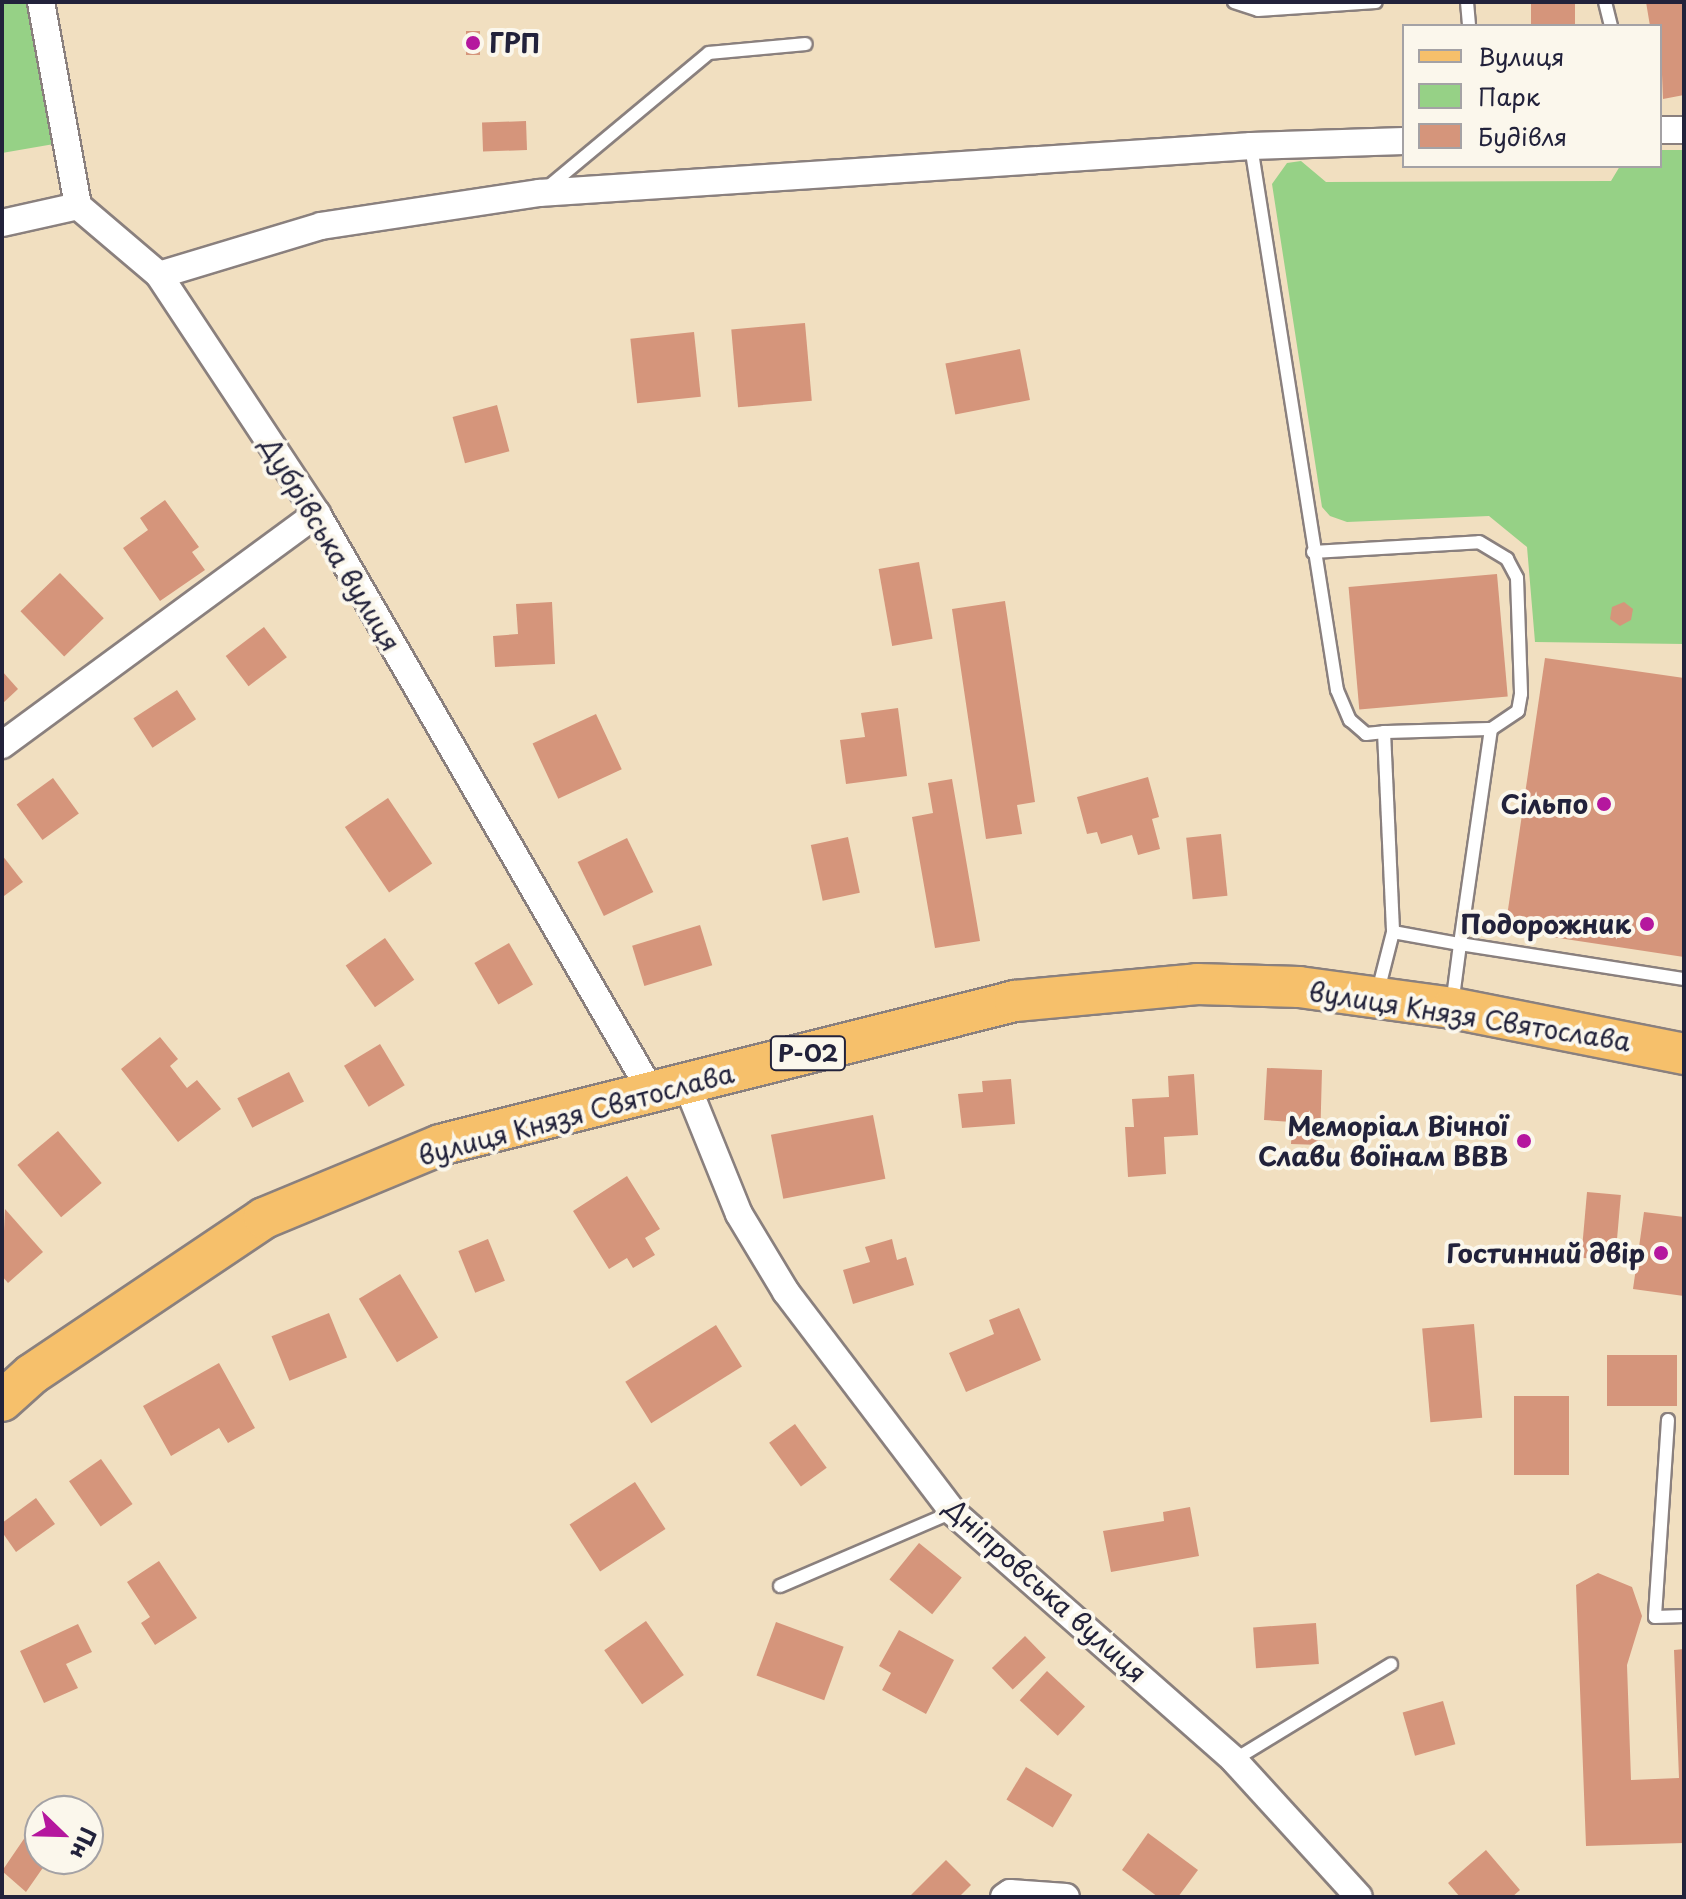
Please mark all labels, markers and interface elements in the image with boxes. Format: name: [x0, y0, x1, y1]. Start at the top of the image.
legend: [1402, 24, 1662, 168]
place label: ГРП: [489, 27, 540, 59]
marker: ГРП: [464, 34, 482, 52]
text: Вулиця: [1478, 38, 1564, 74]
text: Парк: [1478, 78, 1540, 114]
text: Будівля: [1478, 118, 1567, 154]
street label: Дубрівська вулиця: [254, 431, 408, 657]
place label: Сільпо: [1501, 788, 1588, 820]
marker: Сільпо: [1595, 795, 1613, 813]
place label: Подорожник: [1460, 908, 1631, 940]
marker: Подорожник: [1638, 915, 1656, 933]
street label: вулиця Князя Святослава: [1305, 975, 1635, 1057]
road number: Р-02: [768, 1033, 848, 1073]
street label: вулиця Князя Святослава: [413, 1056, 739, 1172]
place label: Меморіал Вічної Слави воїнам ВВВ: [1257, 1110, 1508, 1172]
marker: Меморіал Вічної Слави воїнам ВВВ: [1515, 1132, 1533, 1150]
place label: Гостинний двір: [1445, 1237, 1645, 1269]
marker: Гостинний двір: [1652, 1244, 1670, 1262]
street label: Дніпровська вулиця: [939, 1491, 1153, 1689]
north arrow: [24, 1795, 104, 1875]
text: Пн: [63, 1823, 106, 1865]

